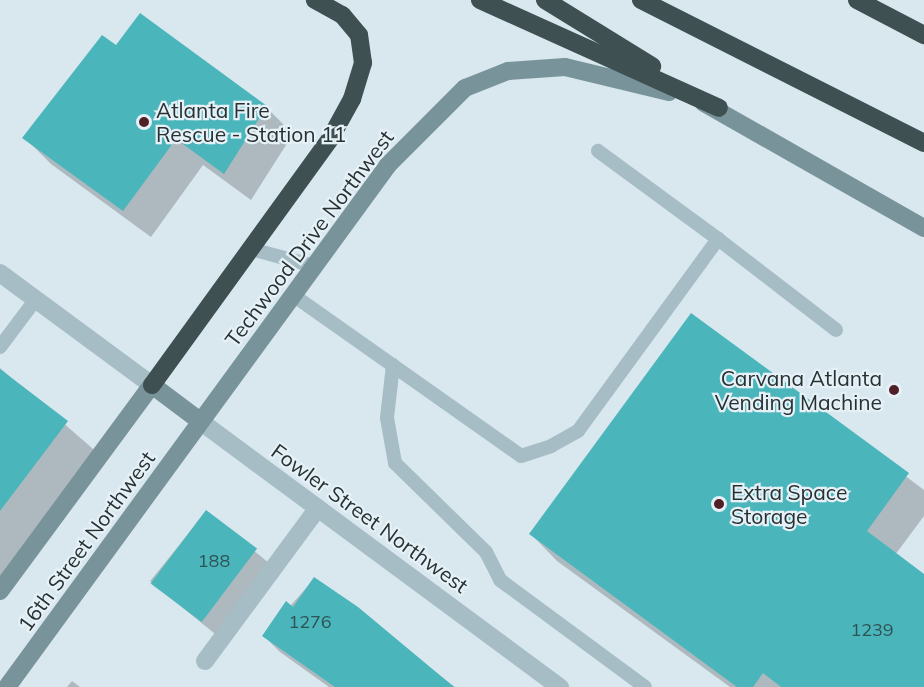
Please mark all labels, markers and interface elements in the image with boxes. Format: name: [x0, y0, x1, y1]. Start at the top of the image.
place label: Atlanta Fire Rescue - Station 11: [156, 97, 346, 147]
marker: Atlanta Fire Rescue - Station 11: [137, 115, 151, 129]
street label: Techwood Drive Northwest: [219, 125, 399, 351]
place label: Carvana Atlanta Vending Machine: [715, 365, 882, 415]
marker: Carvana Atlanta Vending Machine: [887, 383, 901, 397]
street label: Fowler Street Northwest: [267, 438, 473, 598]
street label: 16th Street Northwest: [12, 446, 160, 636]
place label: Extra Space Storage: [731, 479, 847, 529]
marker: Extra Space Storage: [712, 497, 726, 511]
house number: 188: [198, 550, 230, 572]
house number: 1276: [288, 611, 332, 633]
house number: 1239: [850, 619, 894, 641]

